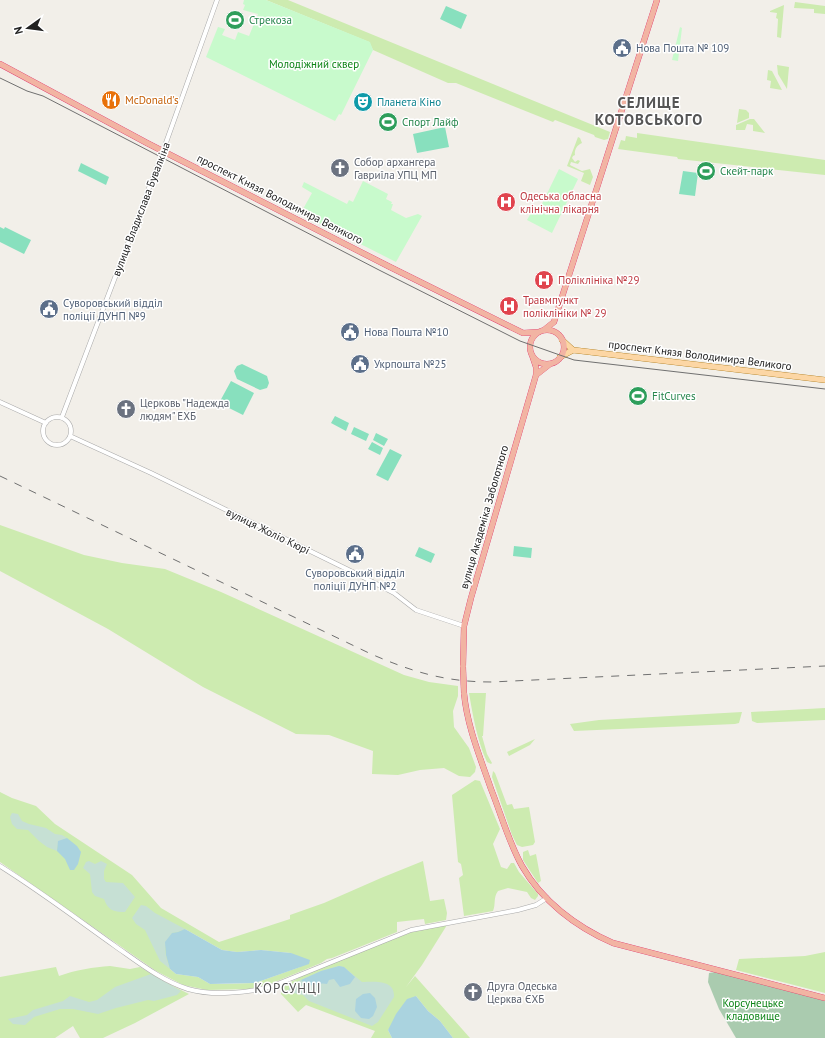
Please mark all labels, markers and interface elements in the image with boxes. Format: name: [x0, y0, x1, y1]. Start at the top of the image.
north arrow: [8, 8, 48, 48]
sports icon: Стрекоза: [224, 9, 246, 31]
place label: Стрекоза: [249, 13, 292, 27]
text: N: [11, 25, 26, 36]
public building icon: Нова Пошта № 109: [611, 37, 633, 59]
place label: Нова Пошта № 109: [636, 41, 729, 55]
park label: Молодіжний сквер: [269, 57, 359, 71]
restaurant icon: McDonald's: [100, 89, 122, 111]
theatre icon: Планета Кіно: [352, 91, 374, 113]
place label: McDonald's: [125, 93, 179, 107]
district label: СЕЛИЩЕ КОТОВСЬКОГО: [595, 93, 703, 129]
place label: Планета Кіно: [377, 95, 441, 109]
sports icon: Спорт Лайф: [377, 111, 399, 133]
place label: Спорт Лайф: [402, 115, 459, 129]
street label: вулиця Владислава Бувалкіна: [109, 140, 173, 278]
street label: проспект Князя Володимира Великого: [195, 151, 365, 247]
place label: Собор архангера Гавриїла УПЦ МП: [354, 155, 437, 182]
church icon: Собор архангера Гавриїла УПЦ МП: [329, 157, 351, 179]
sports icon: Скейт-парк: [695, 160, 717, 182]
place label: Скейт-парк: [720, 164, 774, 178]
place label: Одеська обласна клінічна лікарня: [520, 189, 601, 216]
hospital icon: Одеська обласна клінічна лікарня: [495, 191, 517, 213]
hospital icon: Поліклініка №29: [533, 269, 555, 291]
place label: Поліклініка №29: [558, 273, 639, 287]
place label: Травмпункт поліклініки № 29: [523, 293, 607, 320]
hospital icon: Травмпункт поліклініки № 29: [498, 295, 520, 317]
place label: Суворовський відділ поліції ДУНП №9: [63, 296, 162, 323]
public building icon: Суворовський відділ поліції ДУНП №9: [38, 298, 60, 320]
public building icon: Нова Пошта №10: [339, 321, 361, 343]
place label: Нова Пошта №10: [364, 325, 448, 339]
street label: проспект Князя Володимира Великого: [608, 337, 792, 373]
public building icon: Укрпошта №25: [349, 353, 371, 375]
place label: Укрпошта №25: [374, 357, 447, 371]
sports icon: FitCurves: [627, 385, 649, 407]
place label: FitCurves: [652, 389, 696, 403]
place label: Церковь "Надежда людям" ЕХБ: [139, 396, 229, 423]
church icon: Церковь "Надежда людям" ЕХБ: [115, 398, 137, 420]
street label: вулиця Академіка Заболотного: [457, 444, 511, 590]
street label: вулиця Жоліо Кюрі: [224, 505, 312, 557]
public building icon: Суворовський відділ поліції ДУНП №2: [344, 543, 366, 565]
place label: Суворовський відділ поліції ДУНП №2: [305, 566, 405, 593]
place label: Друга Одеська Церква ЄХБ: [487, 979, 557, 1006]
district label: КОРСУНЦІ: [254, 980, 322, 997]
church icon: Друга Одеська Церква ЄХБ: [462, 981, 484, 1003]
park label: Корсунецьке кладовище: [722, 996, 784, 1023]

